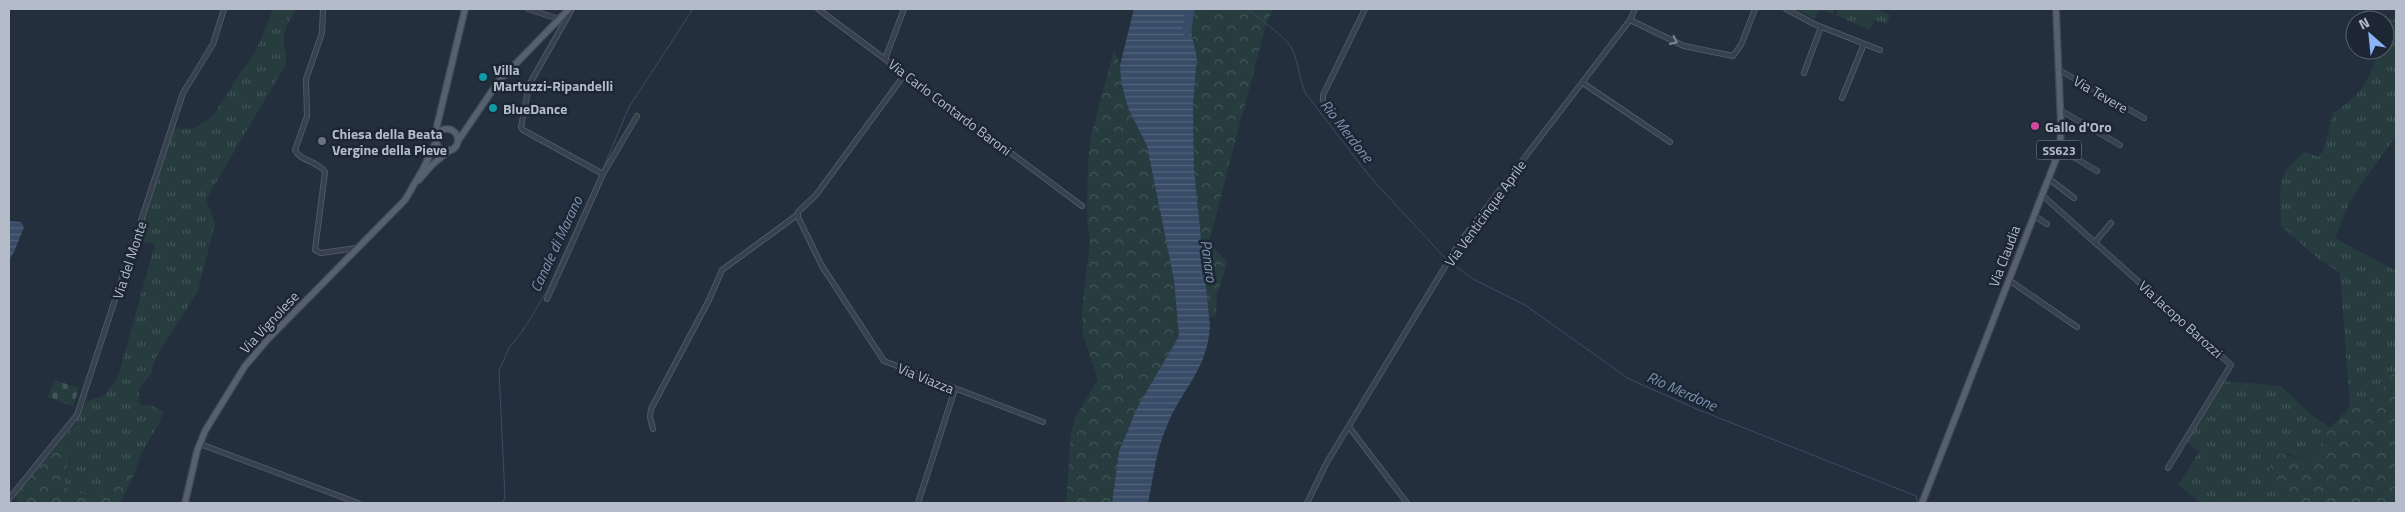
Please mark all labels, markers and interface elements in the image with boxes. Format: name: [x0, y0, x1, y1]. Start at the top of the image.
north arrow: [2345, 10, 2395, 60]
text: N: [2355, 11, 2373, 35]
one-way arrow: [1669, 35, 1678, 45]
street label: Via Carlo Contardo Baroni: [884, 54, 1016, 160]
place label: Villa Martuzzi-Ripandelli: [493, 59, 613, 96]
street label: Via Tevere: [2070, 70, 2132, 118]
marker: Villa Martuzzi-Ripandelli: [477, 71, 489, 83]
water label: Rio Merdone: [1315, 94, 1380, 168]
place label: BlueDance: [503, 98, 567, 119]
marker: BlueDance: [487, 102, 499, 114]
place label: Gallo d'Oro: [2045, 116, 2112, 137]
marker: Gallo d'Oro: [2029, 120, 2041, 132]
place label: Chiesa della Beata Vergine della Pieve: [332, 123, 447, 160]
marker: Chiesa della Beata Vergine della Pieve: [316, 135, 328, 147]
road number: SS623: [2036, 140, 2082, 160]
street label: Via Venticinque Aprile: [1439, 155, 1531, 271]
water label: Canale di Marano: [524, 192, 588, 296]
street label: Via del Monte: [107, 218, 151, 302]
street label: Via Claudia: [1983, 222, 2025, 290]
water label: Panaro: [1195, 238, 1223, 284]
street label: Via Jacopo Barozzi: [2134, 275, 2228, 363]
street label: Via Vignolese: [235, 286, 303, 358]
street label: Via Viazza: [895, 357, 957, 399]
water label: Rio Merdone: [1643, 365, 1722, 417]

